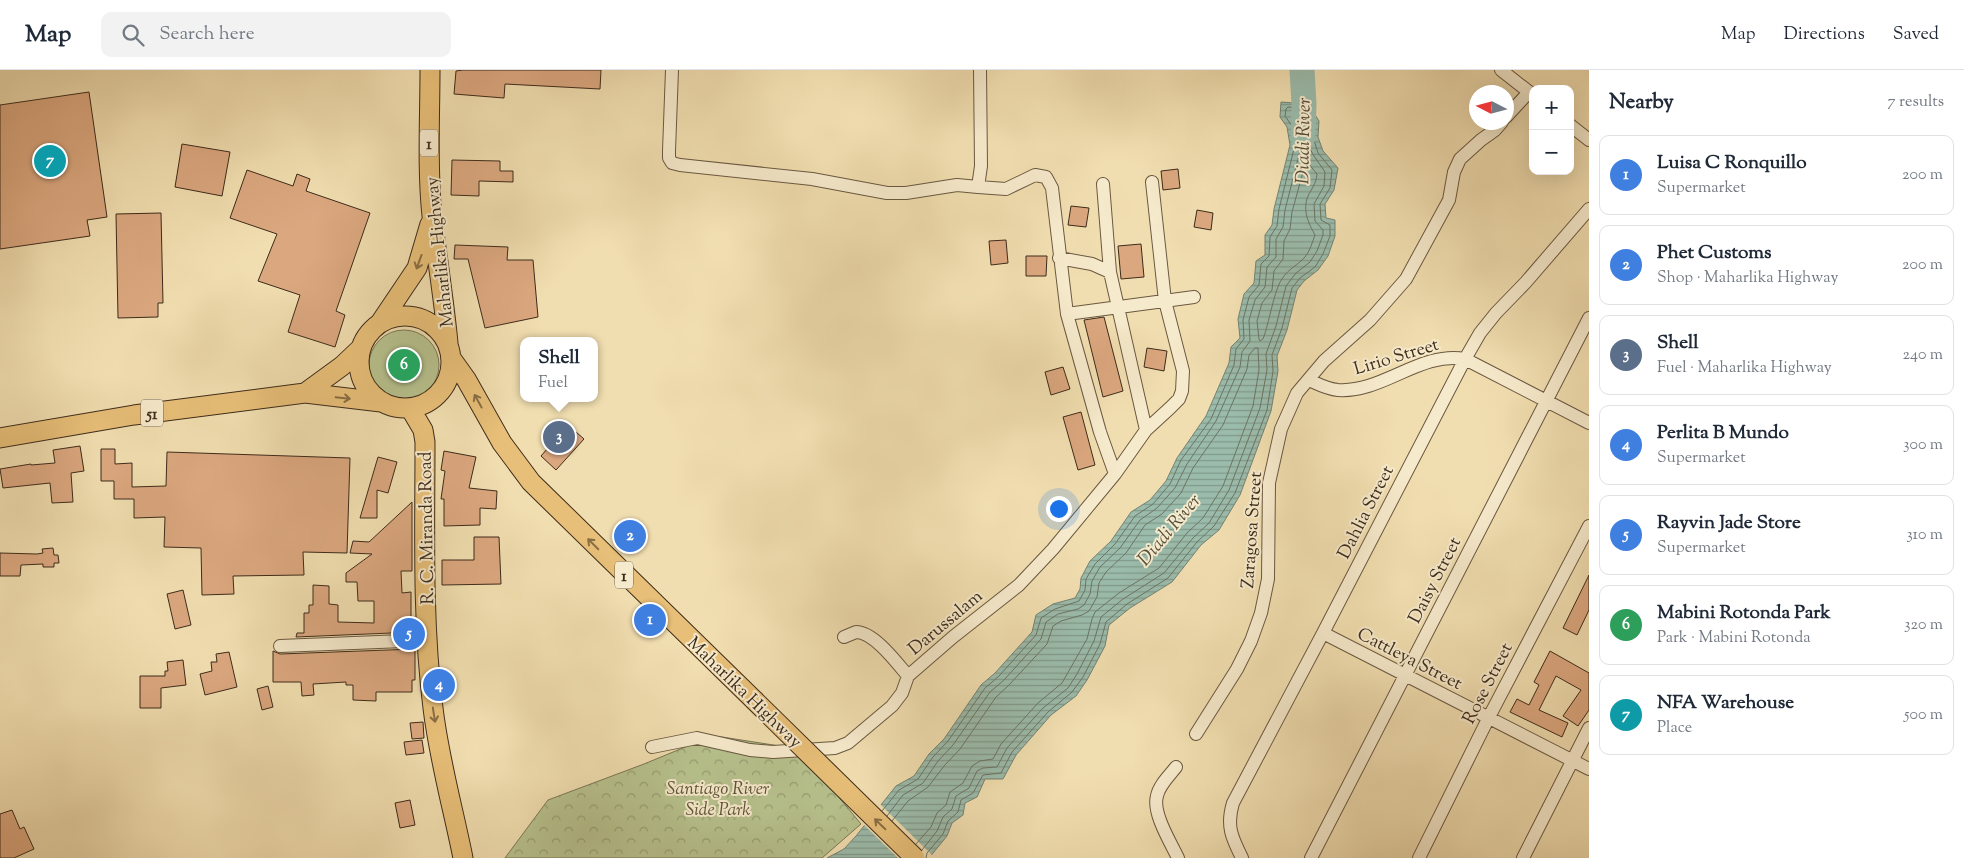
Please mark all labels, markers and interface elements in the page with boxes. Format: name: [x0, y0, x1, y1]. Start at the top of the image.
search box: [101, 12, 451, 57]
text: Map: [25, 18, 71, 52]
icon: search: [119, 21, 147, 49]
text: Search here: [159, 21, 255, 48]
text: Map: [1721, 22, 1756, 48]
text: Directions: [1784, 22, 1865, 48]
text: Saved: [1893, 22, 1939, 48]
north arrow: [1469, 85, 1514, 130]
map controls: [1529, 85, 1574, 175]
button: +: [1529, 85, 1574, 130]
text: Nearby: [1609, 88, 1674, 118]
text: 7 results: [1888, 91, 1944, 114]
water label: Diadi River: [1290, 97, 1319, 185]
road number: 1: [420, 129, 438, 156]
button: −: [1529, 130, 1574, 175]
pin: 7: [34, 142, 66, 180]
text: Luisa C Ronquillo: [1657, 150, 1807, 177]
text: 1: [1623, 164, 1629, 187]
text: 200 m: [1902, 164, 1943, 187]
street label: Maharlika Highway: [420, 175, 462, 328]
text: Supermarket: [1657, 177, 1746, 200]
text: Phet Customs: [1657, 240, 1772, 267]
one-way arrow: [414, 254, 423, 269]
text: 2: [1622, 254, 1630, 277]
text: 200 m: [1902, 254, 1943, 277]
text: Shop · Maharlika Highway: [1657, 267, 1838, 290]
text: Shell: [1657, 330, 1699, 357]
street label: Lirio Street: [1351, 333, 1442, 383]
popup: [520, 337, 598, 402]
text: 3: [1623, 344, 1629, 367]
text: 240 m: [1902, 344, 1943, 367]
text: Shell: [538, 345, 580, 372]
pin: 6: [388, 346, 420, 384]
text: Fuel · Maharlika Highway: [1657, 357, 1832, 380]
text: Fuel: [538, 372, 568, 395]
one-way arrow: [335, 393, 351, 402]
one-way arrow: [473, 393, 483, 408]
road number: 51: [141, 399, 163, 426]
pin: 3: [543, 418, 575, 456]
text: Perlita B Mundo: [1657, 420, 1789, 447]
text: 4: [1622, 434, 1630, 457]
text: 300 m: [1903, 434, 1943, 457]
text: Supermarket: [1657, 447, 1746, 470]
street label: R. C. Miranda Road: [414, 451, 442, 605]
street label: Dahlia Street: [1332, 462, 1401, 564]
street label: Zaragosa Street: [1236, 471, 1270, 590]
water label: Diadi River: [1132, 489, 1208, 572]
your location: [1046, 496, 1072, 522]
text: Rayvin Jade Store: [1657, 510, 1801, 537]
pin: 2: [614, 517, 646, 555]
text: 5: [1623, 524, 1629, 547]
text: 310 m: [1906, 524, 1943, 547]
street label: Daisy Street: [1403, 533, 1469, 629]
text: Supermarket: [1657, 537, 1746, 560]
one-way arrow: [587, 538, 599, 551]
road number: 1: [615, 562, 633, 588]
street label: Darussalam: [903, 585, 989, 662]
text: Mabini Rotonda Park: [1657, 600, 1831, 627]
pin: 1: [634, 601, 666, 639]
text: 6: [1622, 614, 1630, 637]
text: 320 m: [1904, 614, 1943, 637]
pin: 5: [393, 615, 425, 653]
street label: Cattleya Street: [1352, 622, 1466, 698]
text: Park · Mabini Rotonda: [1657, 627, 1811, 650]
street label: Maharlika Highway: [680, 632, 807, 755]
street label: Rose Street: [1457, 639, 1520, 729]
pin: 4: [423, 666, 455, 704]
text: NFA Warehouse: [1657, 690, 1794, 717]
text: 7: [1622, 704, 1630, 727]
text: 500 m: [1904, 704, 1943, 727]
one-way arrow: [429, 707, 439, 723]
text: Place: [1657, 717, 1692, 740]
park label: Santiago River Side Park: [667, 777, 770, 824]
one-way arrow: [874, 818, 886, 830]

